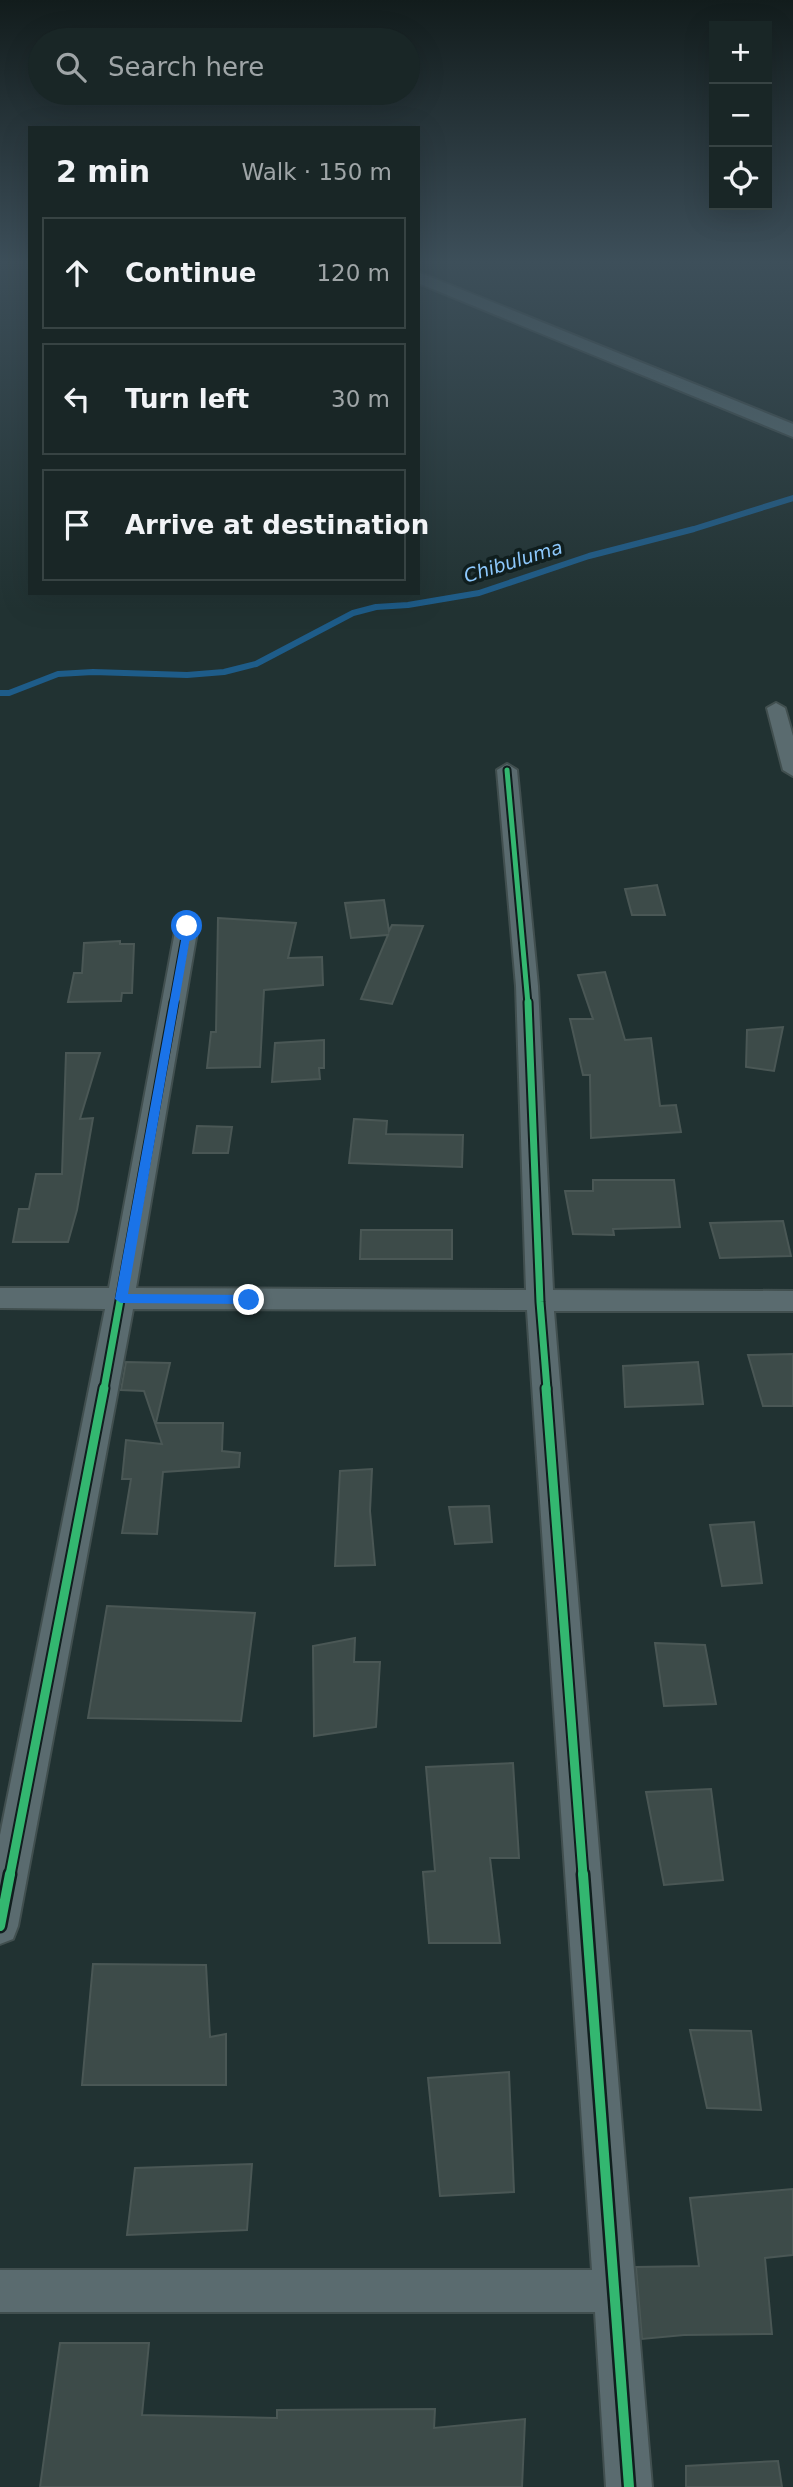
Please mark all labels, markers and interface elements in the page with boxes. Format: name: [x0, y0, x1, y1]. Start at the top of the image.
map controls: [709, 21, 772, 210]
button: +: [709, 21, 772, 84]
search box: [28, 28, 420, 105]
icon: search: [52, 48, 90, 86]
text: Search here: [108, 52, 264, 82]
button: −: [709, 84, 772, 147]
button: locate: [709, 147, 772, 210]
text: 2 min: [56, 154, 150, 189]
text: Walk · 150 m: [241, 159, 392, 185]
icon: ahead: [58, 254, 96, 292]
text: Continue: [125, 258, 256, 288]
text: 120 m: [316, 260, 390, 286]
icon: left: [58, 380, 96, 418]
text: Turn left: [125, 384, 249, 414]
text: 30 m: [331, 386, 390, 412]
icon: arrive: [58, 506, 96, 544]
text: Arrive at destination: [125, 510, 429, 540]
water label: Chibuluma: [461, 536, 565, 586]
route start: [171, 910, 202, 941]
route end: [233, 1284, 264, 1315]

